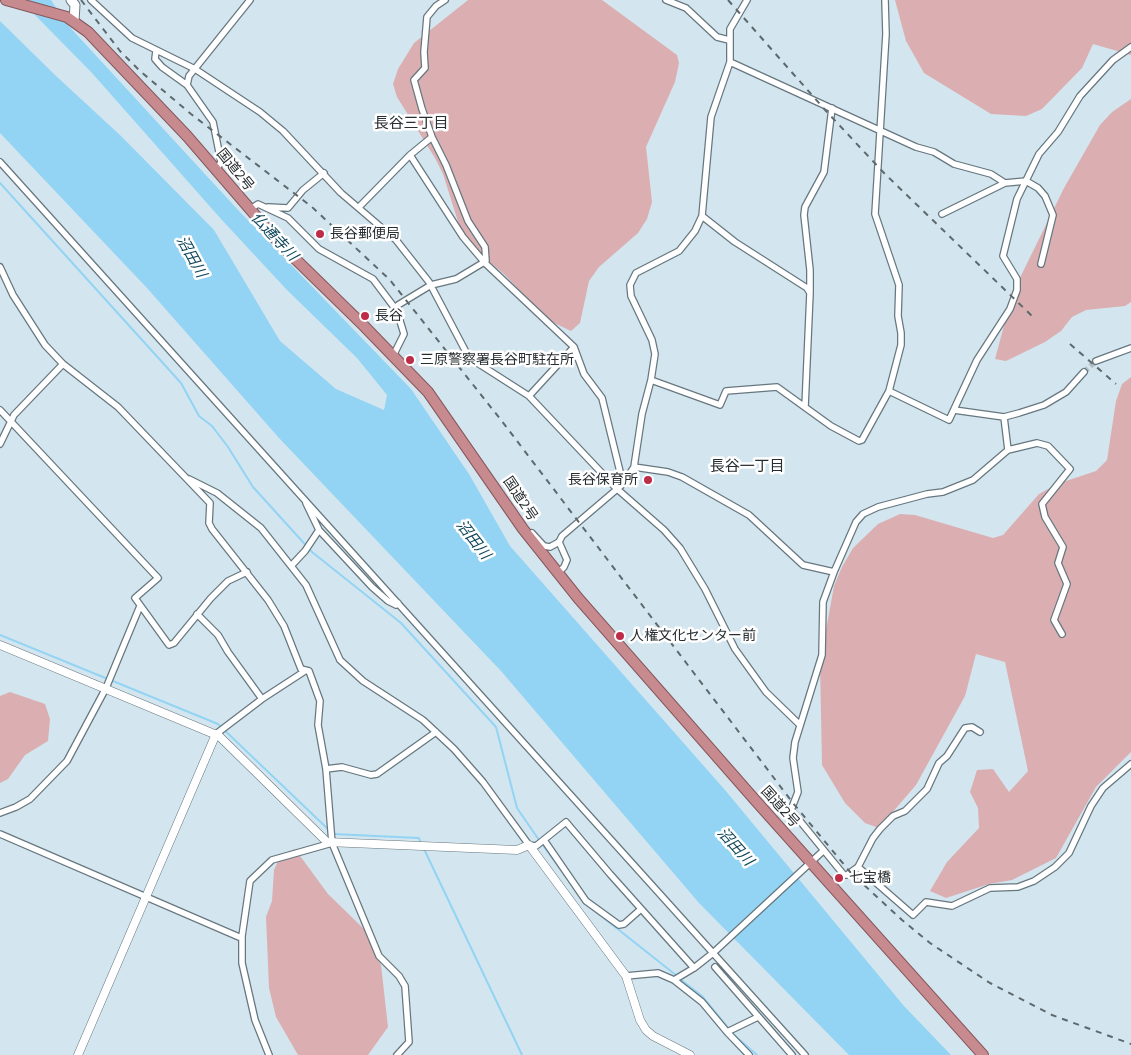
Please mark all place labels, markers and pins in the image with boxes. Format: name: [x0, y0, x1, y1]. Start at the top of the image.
place label: 長谷郵便局: [330, 226, 400, 242]
marker: 長谷郵便局: [314, 228, 326, 240]
place label: 長谷: [375, 308, 403, 324]
marker: 長谷: [359, 310, 371, 322]
place label: 三原警察署長谷町駐在所: [420, 352, 574, 368]
marker: 三原警察署長谷町駐在所: [404, 354, 416, 366]
place label: 長谷保育所: [568, 472, 638, 488]
marker: 長谷保育所: [642, 474, 654, 486]
place label: 人権文化センター前: [630, 628, 756, 644]
marker: 人権文化センター前: [614, 630, 626, 642]
place label: 七宝橋: [849, 870, 891, 886]
marker: 七宝橋: [833, 872, 845, 884]

